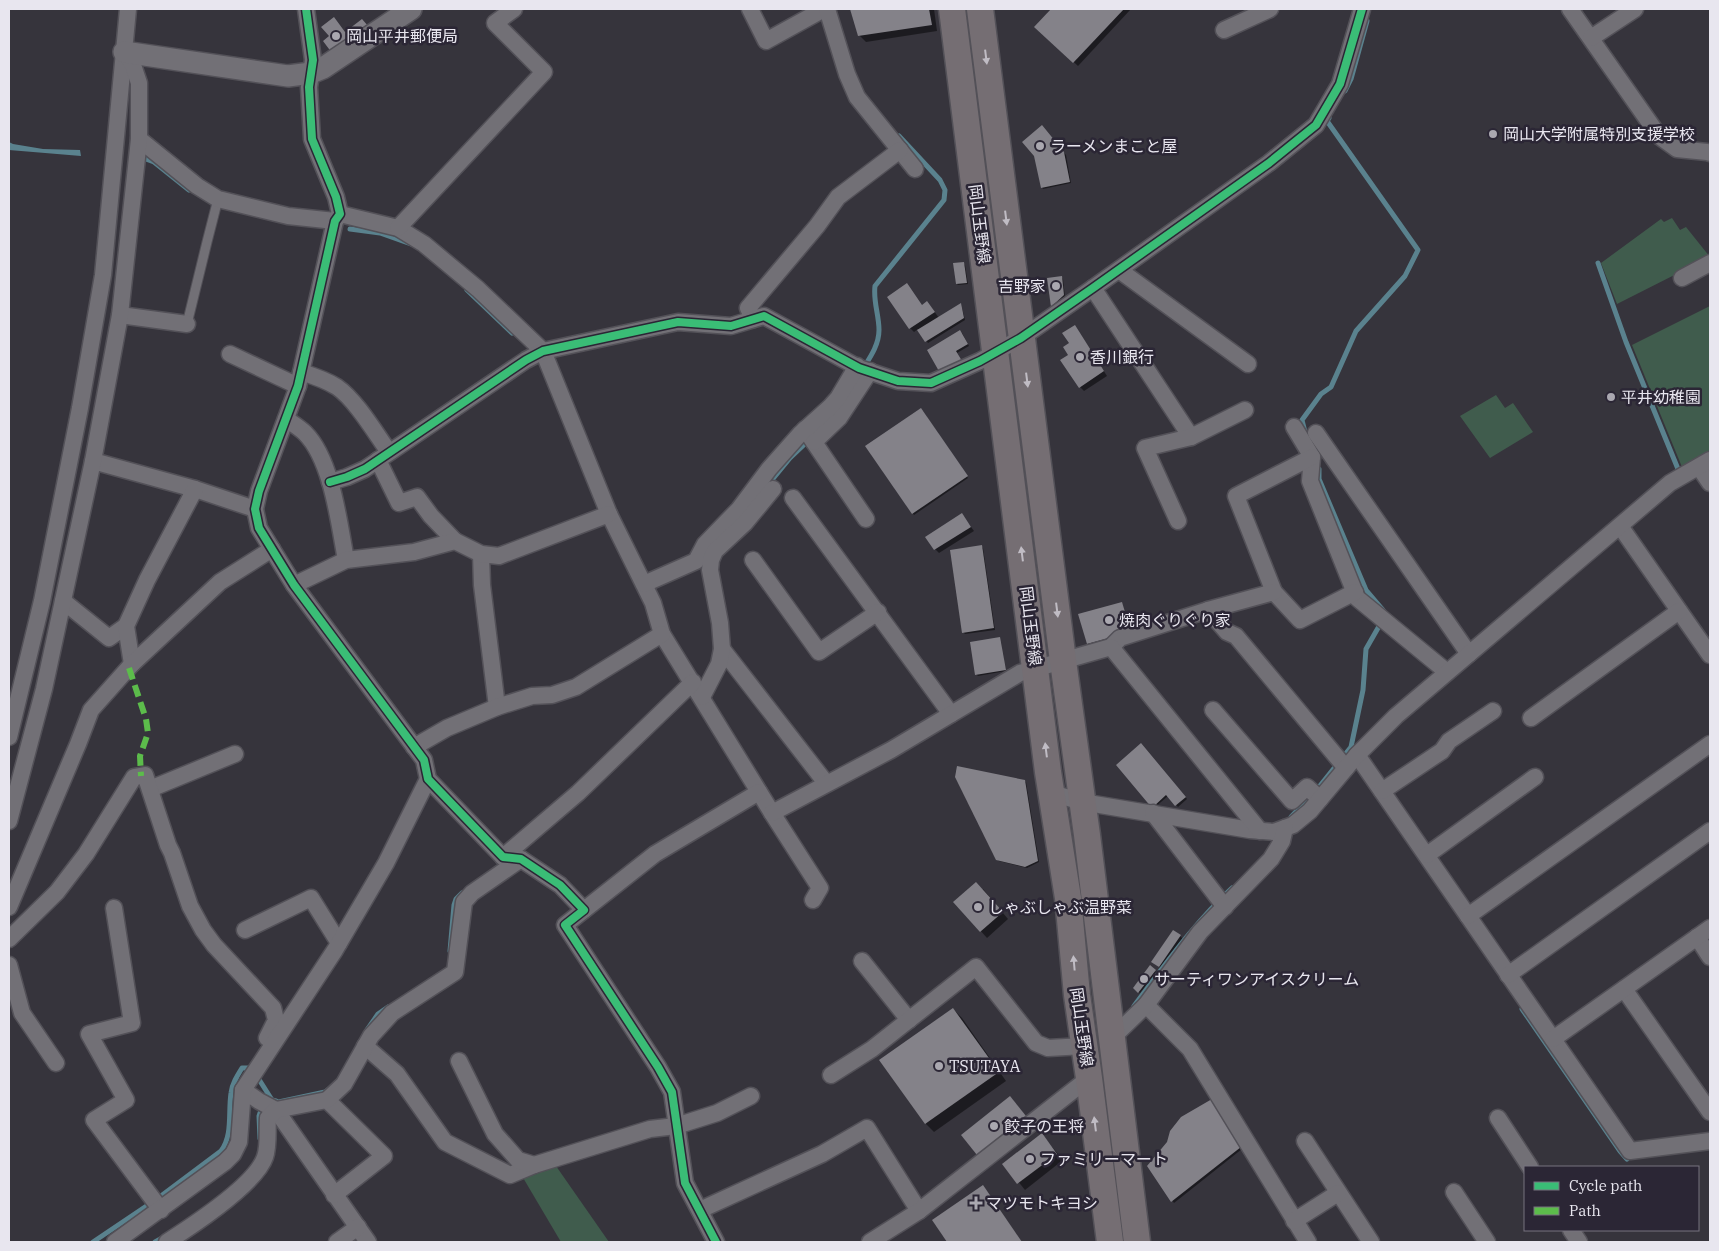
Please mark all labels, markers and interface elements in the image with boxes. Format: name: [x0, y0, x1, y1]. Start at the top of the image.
place label: 岡山平井郵便局: [346, 26, 458, 46]
marker: 岡山平井郵便局: [330, 30, 342, 42]
one-way arrow: [982, 49, 990, 65]
place label: 岡山大学附属特別支援学校: [1503, 124, 1695, 144]
marker: 岡山大学附属特別支援学校: [1487, 128, 1499, 140]
place label: ラーメンまこと屋: [1050, 136, 1177, 156]
marker: ラーメンまこと屋: [1034, 140, 1046, 152]
street label: 岡山玉野線: [965, 183, 995, 265]
one-way arrow: [1002, 211, 1010, 227]
place label: 吉野家: [998, 276, 1046, 296]
marker: 吉野家: [1050, 280, 1062, 292]
place label: 香川銀行: [1090, 347, 1154, 367]
marker: 香川銀行: [1074, 351, 1086, 363]
one-way arrow: [1023, 372, 1031, 388]
place label: 平井幼稚園: [1621, 387, 1701, 407]
marker: 平井幼稚園: [1605, 391, 1617, 403]
one-way arrow: [1018, 546, 1026, 562]
street label: 岡山玉野線: [1016, 585, 1046, 667]
one-way arrow: [1053, 602, 1061, 618]
place label: 焼肉ぐりぐり家: [1119, 610, 1231, 630]
marker: 焼肉ぐりぐり家: [1103, 614, 1115, 626]
one-way arrow: [1042, 742, 1050, 758]
place label: しゃぶしゃぶ温野菜: [988, 897, 1132, 917]
marker: しゃぶしゃぶ温野菜: [972, 901, 984, 913]
one-way arrow: [1070, 955, 1078, 971]
place label: サーティワンアイスクリーム: [1154, 969, 1359, 989]
marker: サーティワンアイスクリーム: [1138, 973, 1150, 985]
street label: 岡山玉野線: [1067, 986, 1097, 1068]
place label: TSUTAYA: [949, 1056, 1020, 1076]
marker: TSUTAYA: [933, 1060, 945, 1072]
place label: 餃子の王将: [1004, 1116, 1084, 1136]
one-way arrow: [1091, 1116, 1099, 1132]
marker: 餃子の王将: [988, 1120, 1000, 1132]
place label: ファミリーマート: [1040, 1149, 1168, 1169]
marker: ファミリーマート: [1024, 1153, 1036, 1165]
legend: [1524, 1166, 1699, 1231]
text: Cycle path: [1569, 1176, 1642, 1195]
place label: マツモトキヨシ: [986, 1193, 1098, 1213]
marker: マツモトキヨシ: [970, 1197, 982, 1209]
text: Path: [1569, 1201, 1601, 1220]

